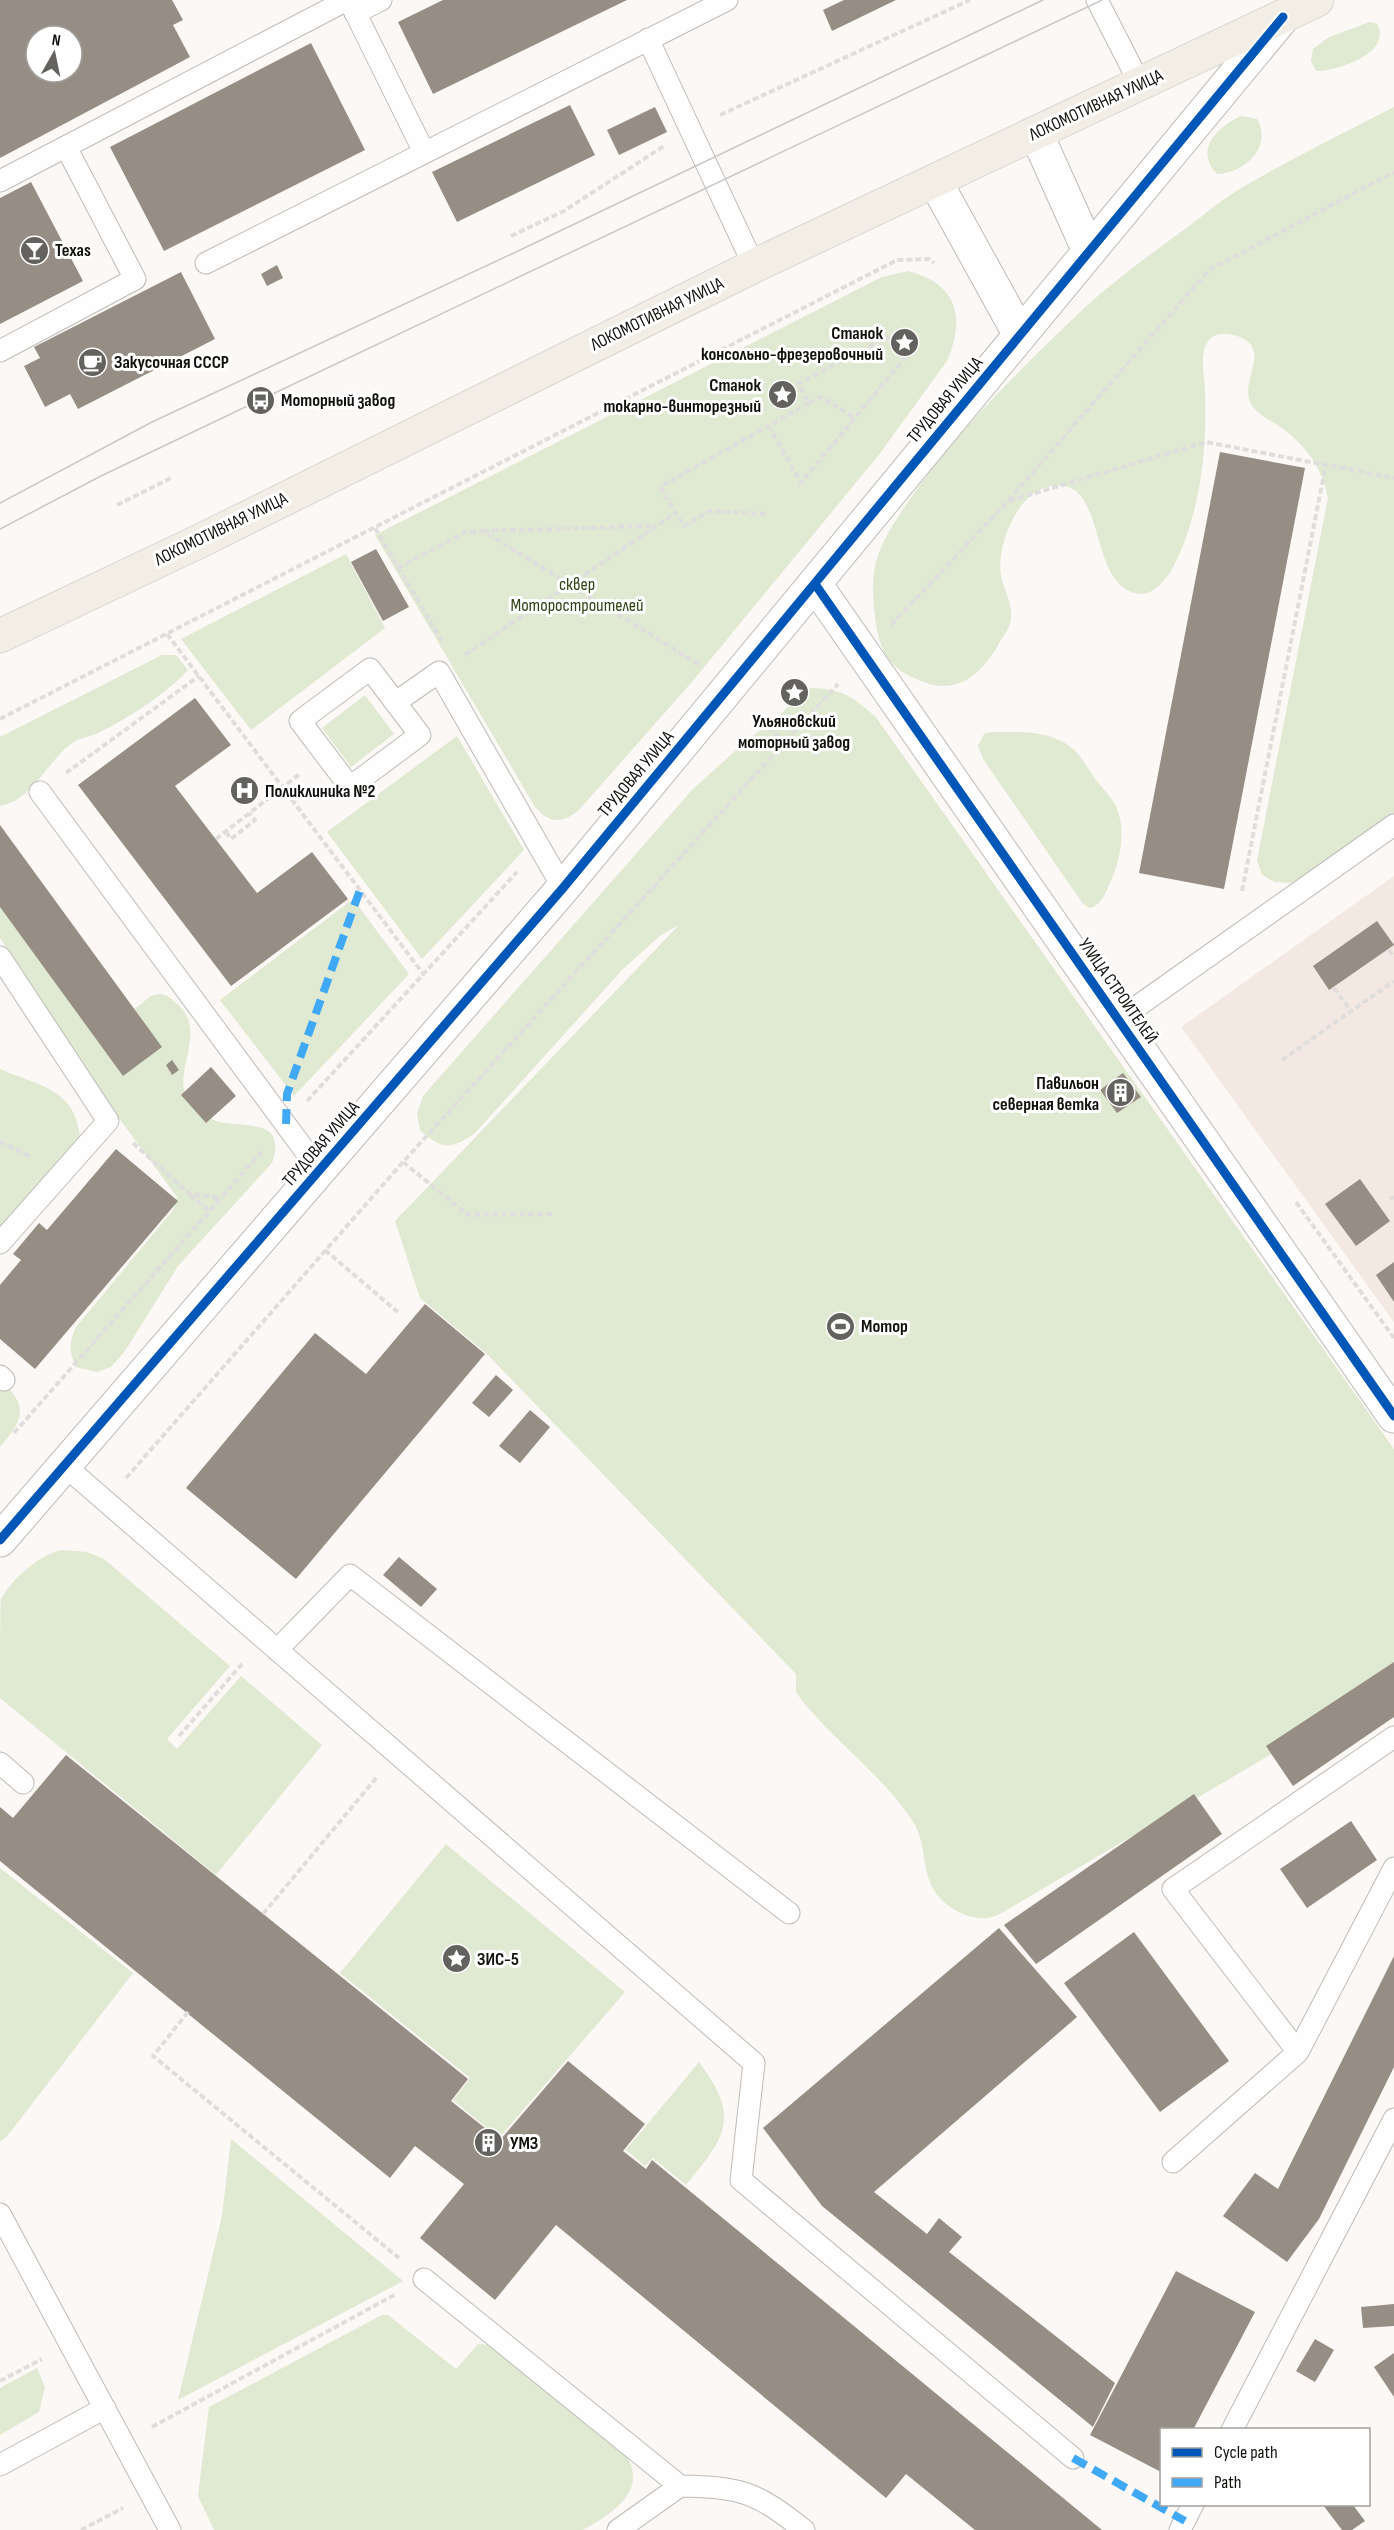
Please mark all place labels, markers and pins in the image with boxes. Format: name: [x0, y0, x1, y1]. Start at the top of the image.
bar icon: Texas: [18, 234, 50, 266]
place label: Texas: [55, 240, 91, 261]
place label: Станок консольно-фрезеровочный: [701, 323, 883, 365]
place icon: Станок консольно-фрезеровочный: [888, 327, 920, 359]
cafe icon: Закусочная СССР: [77, 346, 109, 378]
place label: Закусочная СССР: [114, 352, 229, 373]
place label: Станок токарно-винторезный: [603, 375, 761, 417]
place icon: Станок токарно-винторезный: [766, 379, 798, 411]
bus stop icon: Моторный завод: [244, 384, 276, 416]
place label: Моторный завод: [281, 390, 395, 411]
place icon: Ульяновский моторный завод: [778, 676, 810, 708]
place label: Ульяновский моторный завод: [738, 711, 850, 753]
hospital icon: Поликлиника №2: [228, 775, 260, 807]
place label: Поликлиника №2: [265, 781, 375, 802]
place label: Павильон северная ветка: [993, 1073, 1099, 1115]
building icon: Павильон северная ветка: [1104, 1077, 1136, 1109]
sports icon: Мотор: [824, 1310, 856, 1342]
place label: Мотор: [861, 1316, 908, 1337]
place icon: ЗИС-5: [440, 1943, 472, 1975]
place label: ЗИС-5: [477, 1949, 519, 1970]
building icon: УМЗ: [473, 2127, 505, 2159]
place label: УМЗ: [510, 2133, 538, 2154]

